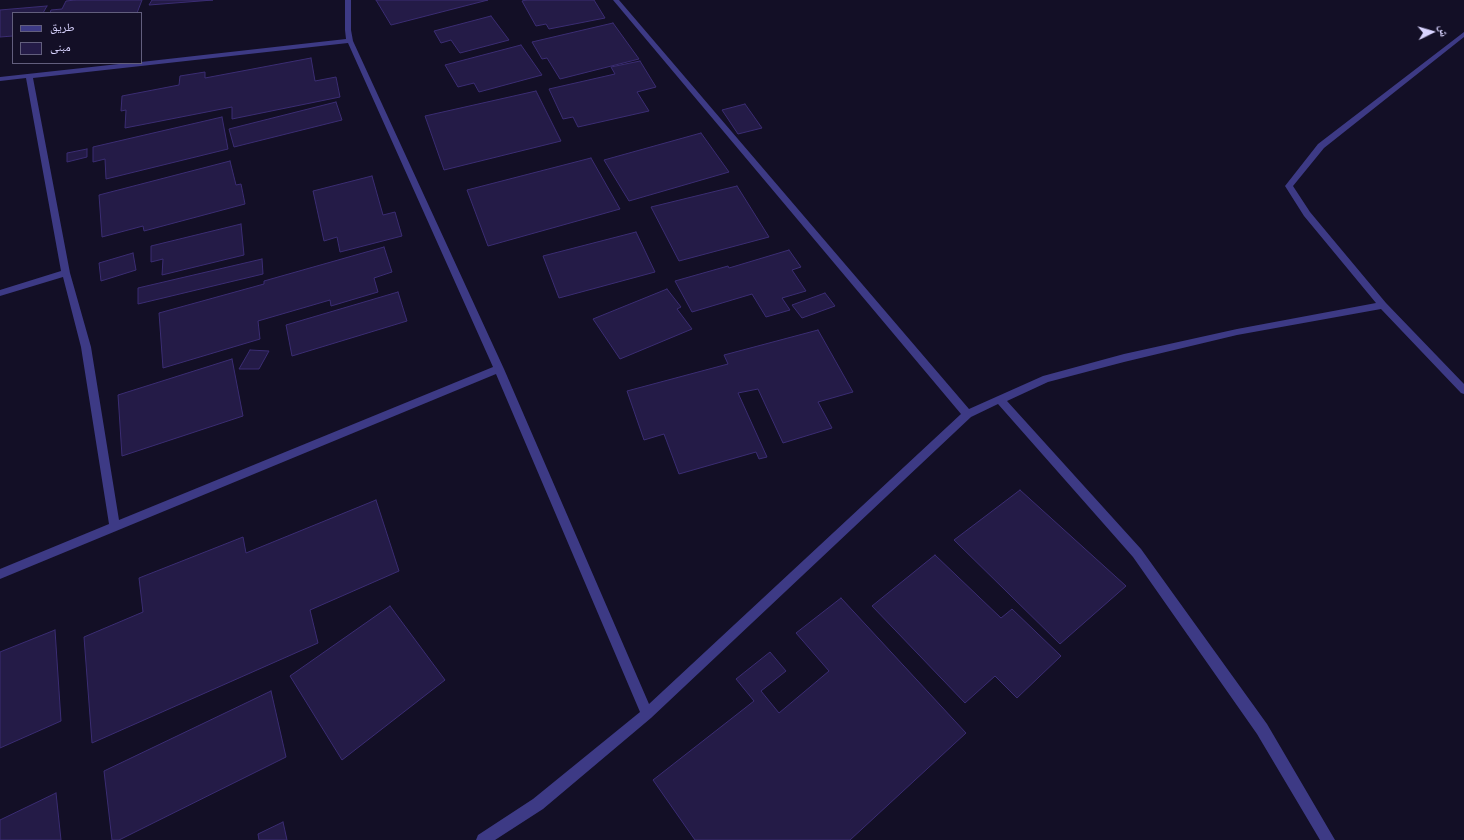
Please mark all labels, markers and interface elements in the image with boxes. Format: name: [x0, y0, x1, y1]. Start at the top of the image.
legend: [12, 12, 142, 64]
north arrow: [1412, 12, 1452, 52]
text: طريق: [50, 19, 75, 34]
text: ش: [1436, 25, 1451, 37]
text: مبنى: [50, 39, 71, 54]

